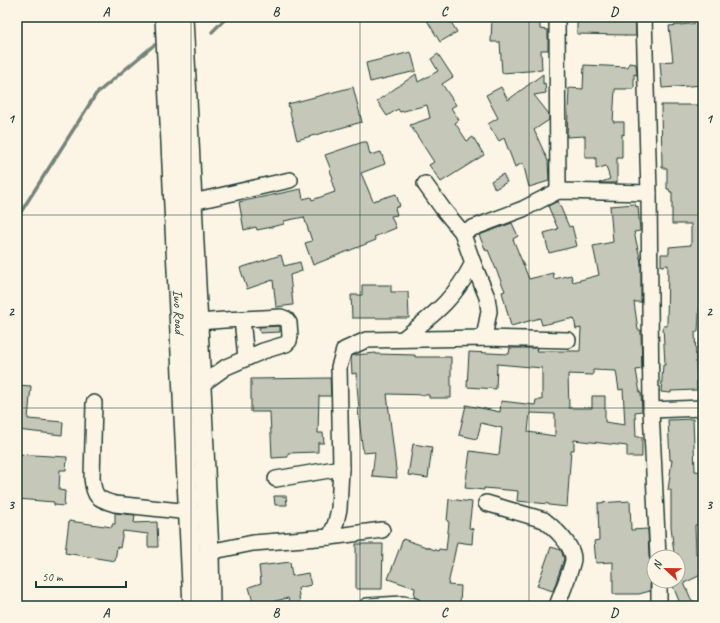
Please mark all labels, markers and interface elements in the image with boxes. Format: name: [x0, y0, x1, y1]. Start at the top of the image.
text: A: [103, 4, 111, 20]
text: B: [273, 4, 281, 20]
text: C: [441, 4, 449, 20]
text: D: [610, 4, 619, 20]
text: 1: [8, 111, 16, 127]
text: 1: [706, 111, 714, 127]
street label: Iwo Road: [169, 289, 189, 337]
text: 2: [8, 304, 15, 320]
text: 2: [706, 304, 713, 320]
text: 3: [8, 497, 15, 513]
text: 3: [706, 497, 713, 513]
north arrow: [646, 549, 686, 589]
text: N: [649, 557, 665, 571]
scale bar: [36, 563, 126, 589]
text: 50 m: [42, 569, 64, 585]
text: A: [103, 605, 111, 621]
text: B: [273, 605, 281, 621]
text: C: [441, 605, 449, 621]
text: D: [610, 605, 619, 621]

